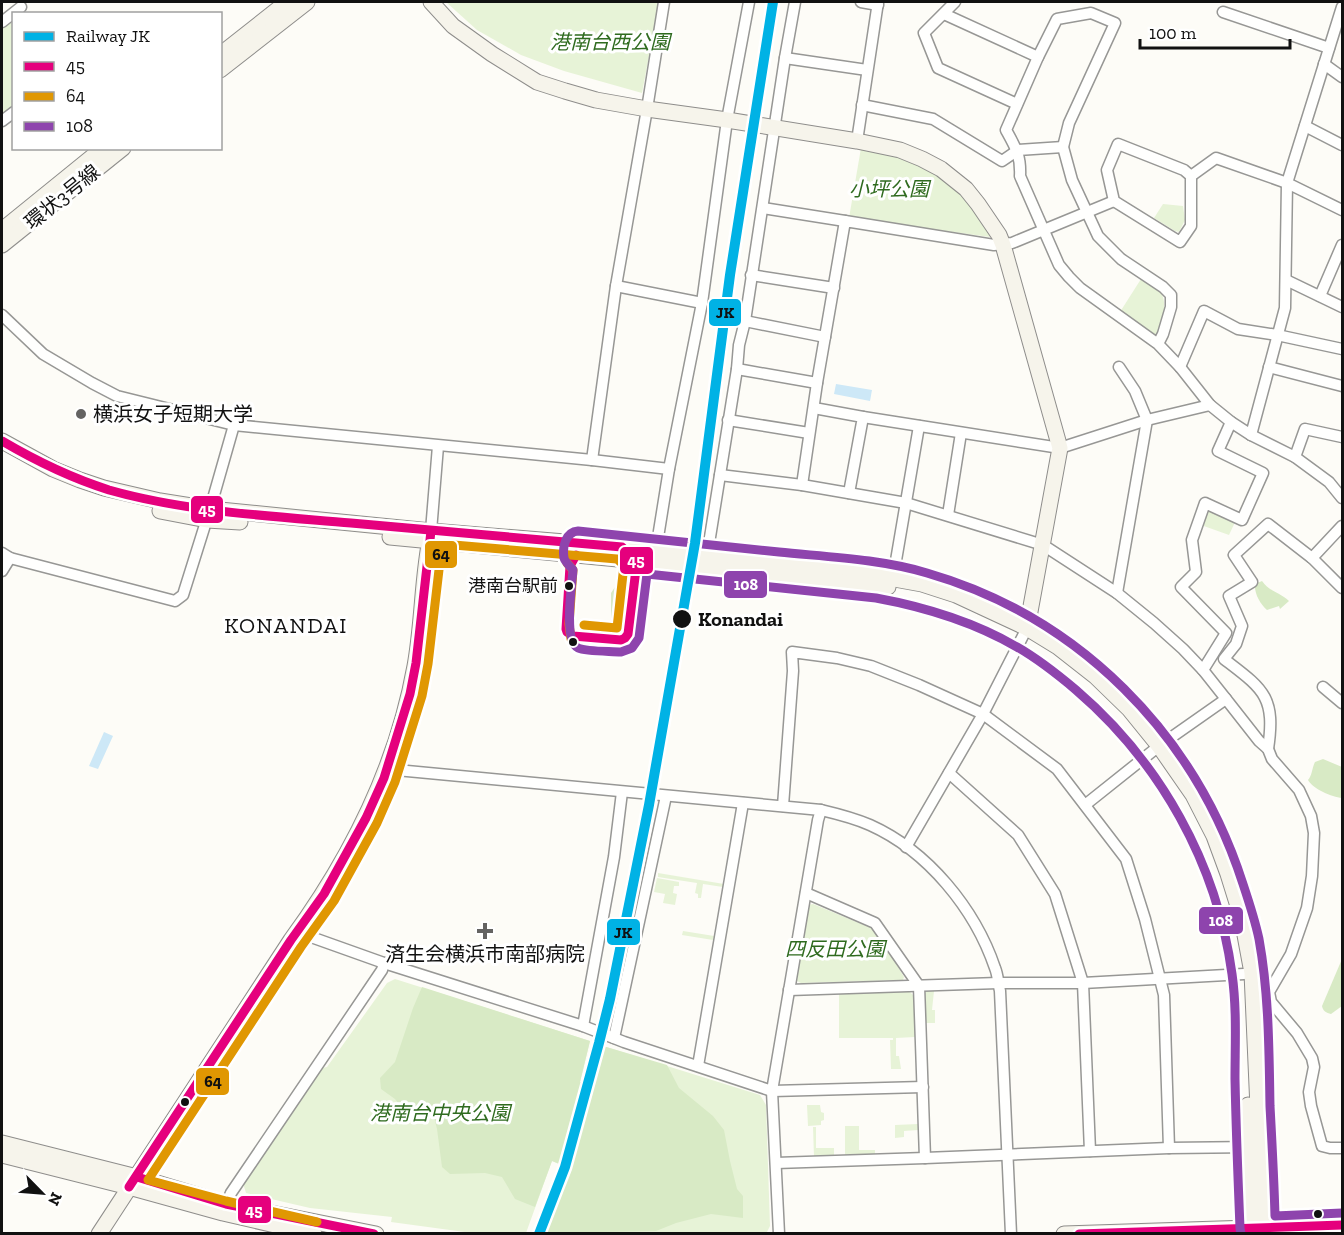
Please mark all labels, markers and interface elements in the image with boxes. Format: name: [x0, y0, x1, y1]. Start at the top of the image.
legend: [12, 12, 222, 150]
scale bar: [1140, 12, 1290, 50]
text: 100 m: [1149, 22, 1197, 44]
text: Railway JK: [66, 25, 150, 47]
park label: 港南台西公園: [550, 30, 673, 54]
text: 45: [66, 55, 85, 77]
text: 64: [66, 85, 86, 107]
text: 108: [66, 115, 93, 137]
street label: 環状3号線: [20, 159, 104, 235]
park label: 小坪公園: [849, 177, 932, 201]
line badge: JK: [708, 298, 742, 327]
text: JK: [716, 303, 734, 322]
place label: 横浜女子短期大学: [93, 402, 253, 426]
marker: 横浜女子短期大学: [74, 407, 88, 421]
line badge: 45: [190, 495, 224, 524]
text: 45: [198, 500, 216, 519]
line badge: 64: [424, 540, 458, 569]
text: 64: [432, 545, 450, 564]
line badge: 45: [619, 546, 654, 575]
text: 45: [627, 551, 645, 570]
line badge: 108: [723, 570, 768, 599]
place label: 港南台駅前: [468, 575, 558, 597]
text: 108: [734, 575, 759, 594]
marker: 港南台駅前: [563, 580, 575, 592]
place label: Konandai: [698, 607, 783, 631]
marker: Konandai: [671, 608, 693, 630]
district label: KONANDAI: [224, 612, 348, 639]
unlabelled marker: [567, 636, 579, 648]
line badge: 108: [1198, 906, 1244, 935]
text: 108: [1209, 911, 1234, 930]
line badge: JK: [606, 918, 641, 946]
marker: 済生会横浜市南部病院: [476, 922, 494, 940]
text: JK: [614, 923, 632, 942]
park label: 四反田公園: [785, 937, 888, 961]
place label: 済生会横浜市南部病院: [385, 942, 585, 966]
line badge: 64: [195, 1067, 230, 1096]
text: 64: [204, 1072, 222, 1091]
unlabelled marker: [179, 1096, 191, 1108]
park label: 港南台中央公園: [370, 1101, 513, 1125]
north arrow: [12, 1163, 72, 1223]
text: N: [44, 1190, 66, 1209]
line badge: 45: [237, 1195, 272, 1224]
text: 45: [245, 1201, 263, 1220]
unlabelled marker: [1312, 1208, 1324, 1220]

